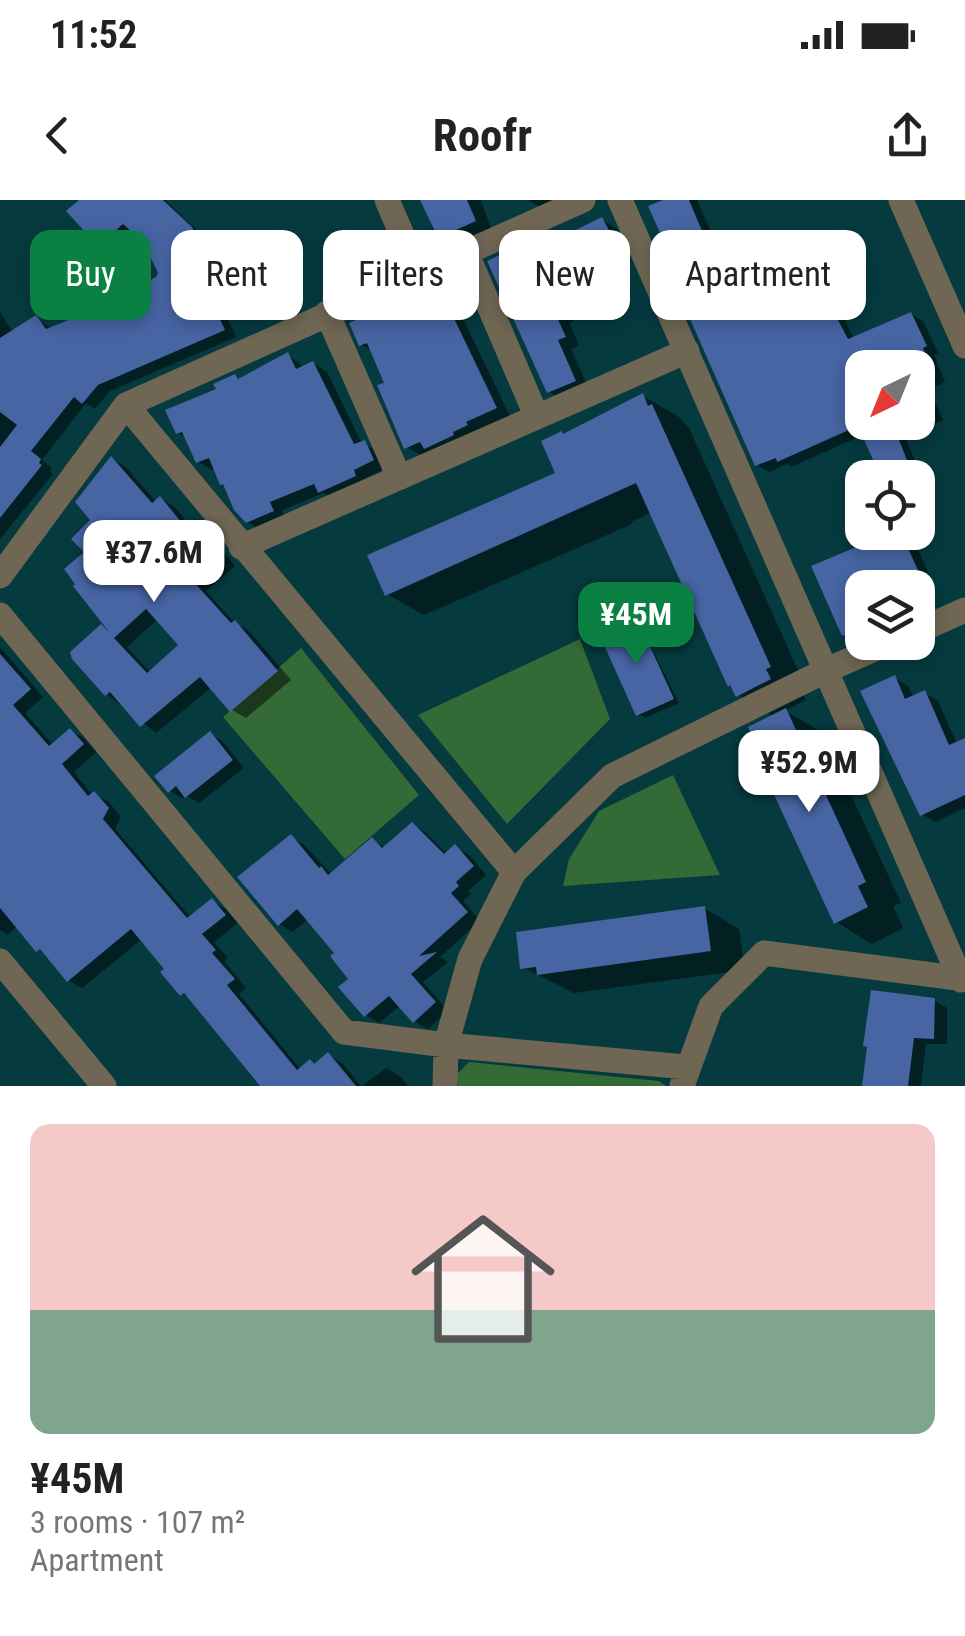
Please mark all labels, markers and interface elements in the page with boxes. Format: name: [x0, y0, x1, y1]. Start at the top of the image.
text: 11:52: [50, 13, 137, 57]
icon: back: [30, 108, 85, 163]
icon: share: [880, 108, 935, 163]
text: Roofr: [433, 109, 532, 162]
chip: Buy: [30, 230, 151, 320]
chip: Rent: [171, 230, 303, 320]
chip: Filters: [323, 230, 479, 320]
chip: New: [499, 230, 630, 320]
chip: Apartment: [650, 230, 866, 320]
north arrow: [845, 350, 935, 440]
map controls: [845, 350, 935, 660]
button: locate: [845, 460, 935, 550]
pin: ¥37.6M: [73, 520, 235, 605]
text: ¥37.6M: [105, 533, 203, 571]
button: layers: [845, 570, 935, 660]
pin: ¥45M: [577, 582, 695, 667]
text: ¥45M: [600, 595, 672, 633]
pin: ¥52.9M: [728, 730, 890, 815]
text: ¥52.9M: [760, 743, 858, 781]
icon: home: [393, 1189, 573, 1369]
text: ¥45M: [30, 1454, 124, 1503]
text: 3 rooms · 107 m²: [30, 1503, 245, 1541]
text: Apartment: [30, 1541, 164, 1579]

